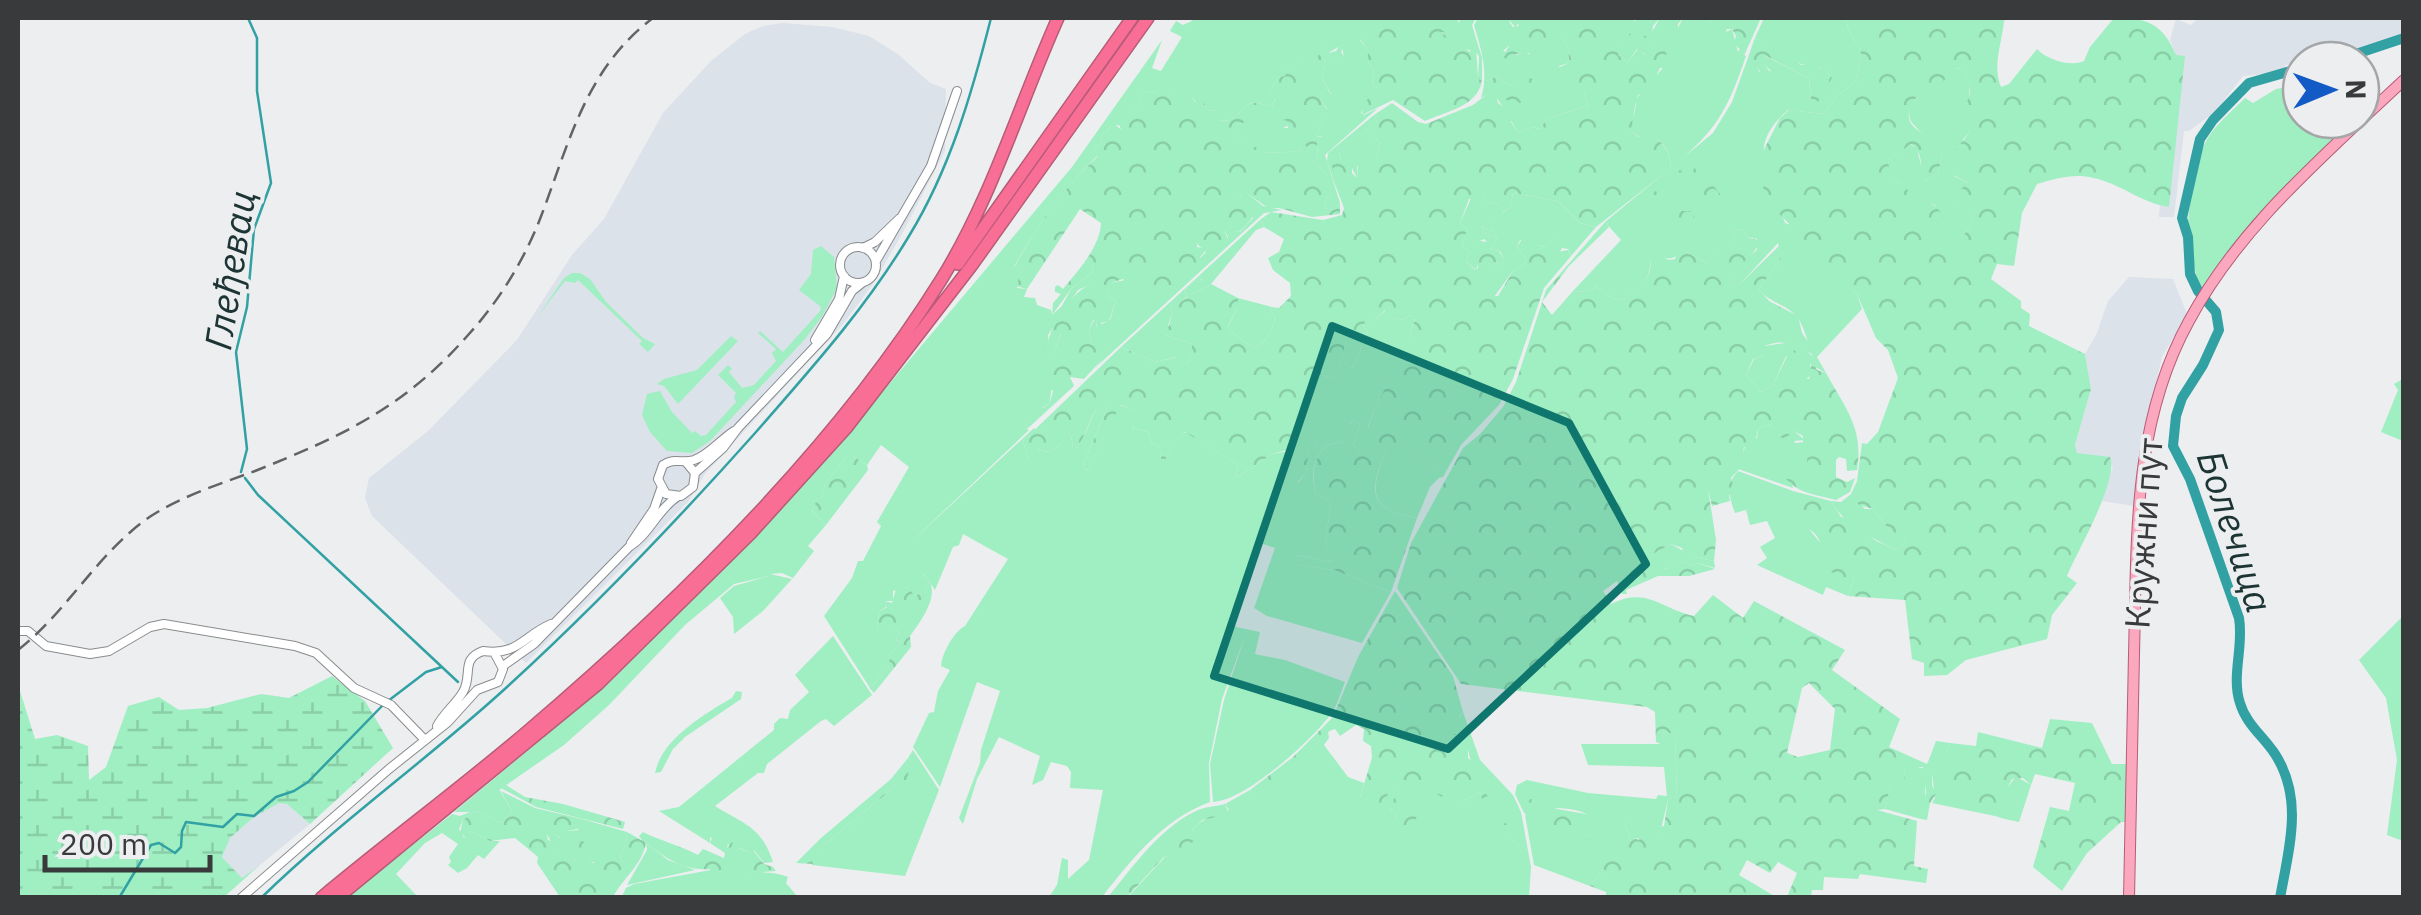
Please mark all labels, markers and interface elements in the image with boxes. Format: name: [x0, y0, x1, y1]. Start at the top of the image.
north arrow: [2281, 40, 2381, 140]
text: N: [2338, 79, 2375, 100]
water label: Глеђевац: [192, 187, 266, 353]
street label: Кружни пут: [2113, 436, 2173, 630]
water label: Болечица: [2187, 444, 2285, 618]
scale bar: [45, 810, 210, 872]
text: 200 m: [60, 824, 147, 863]

